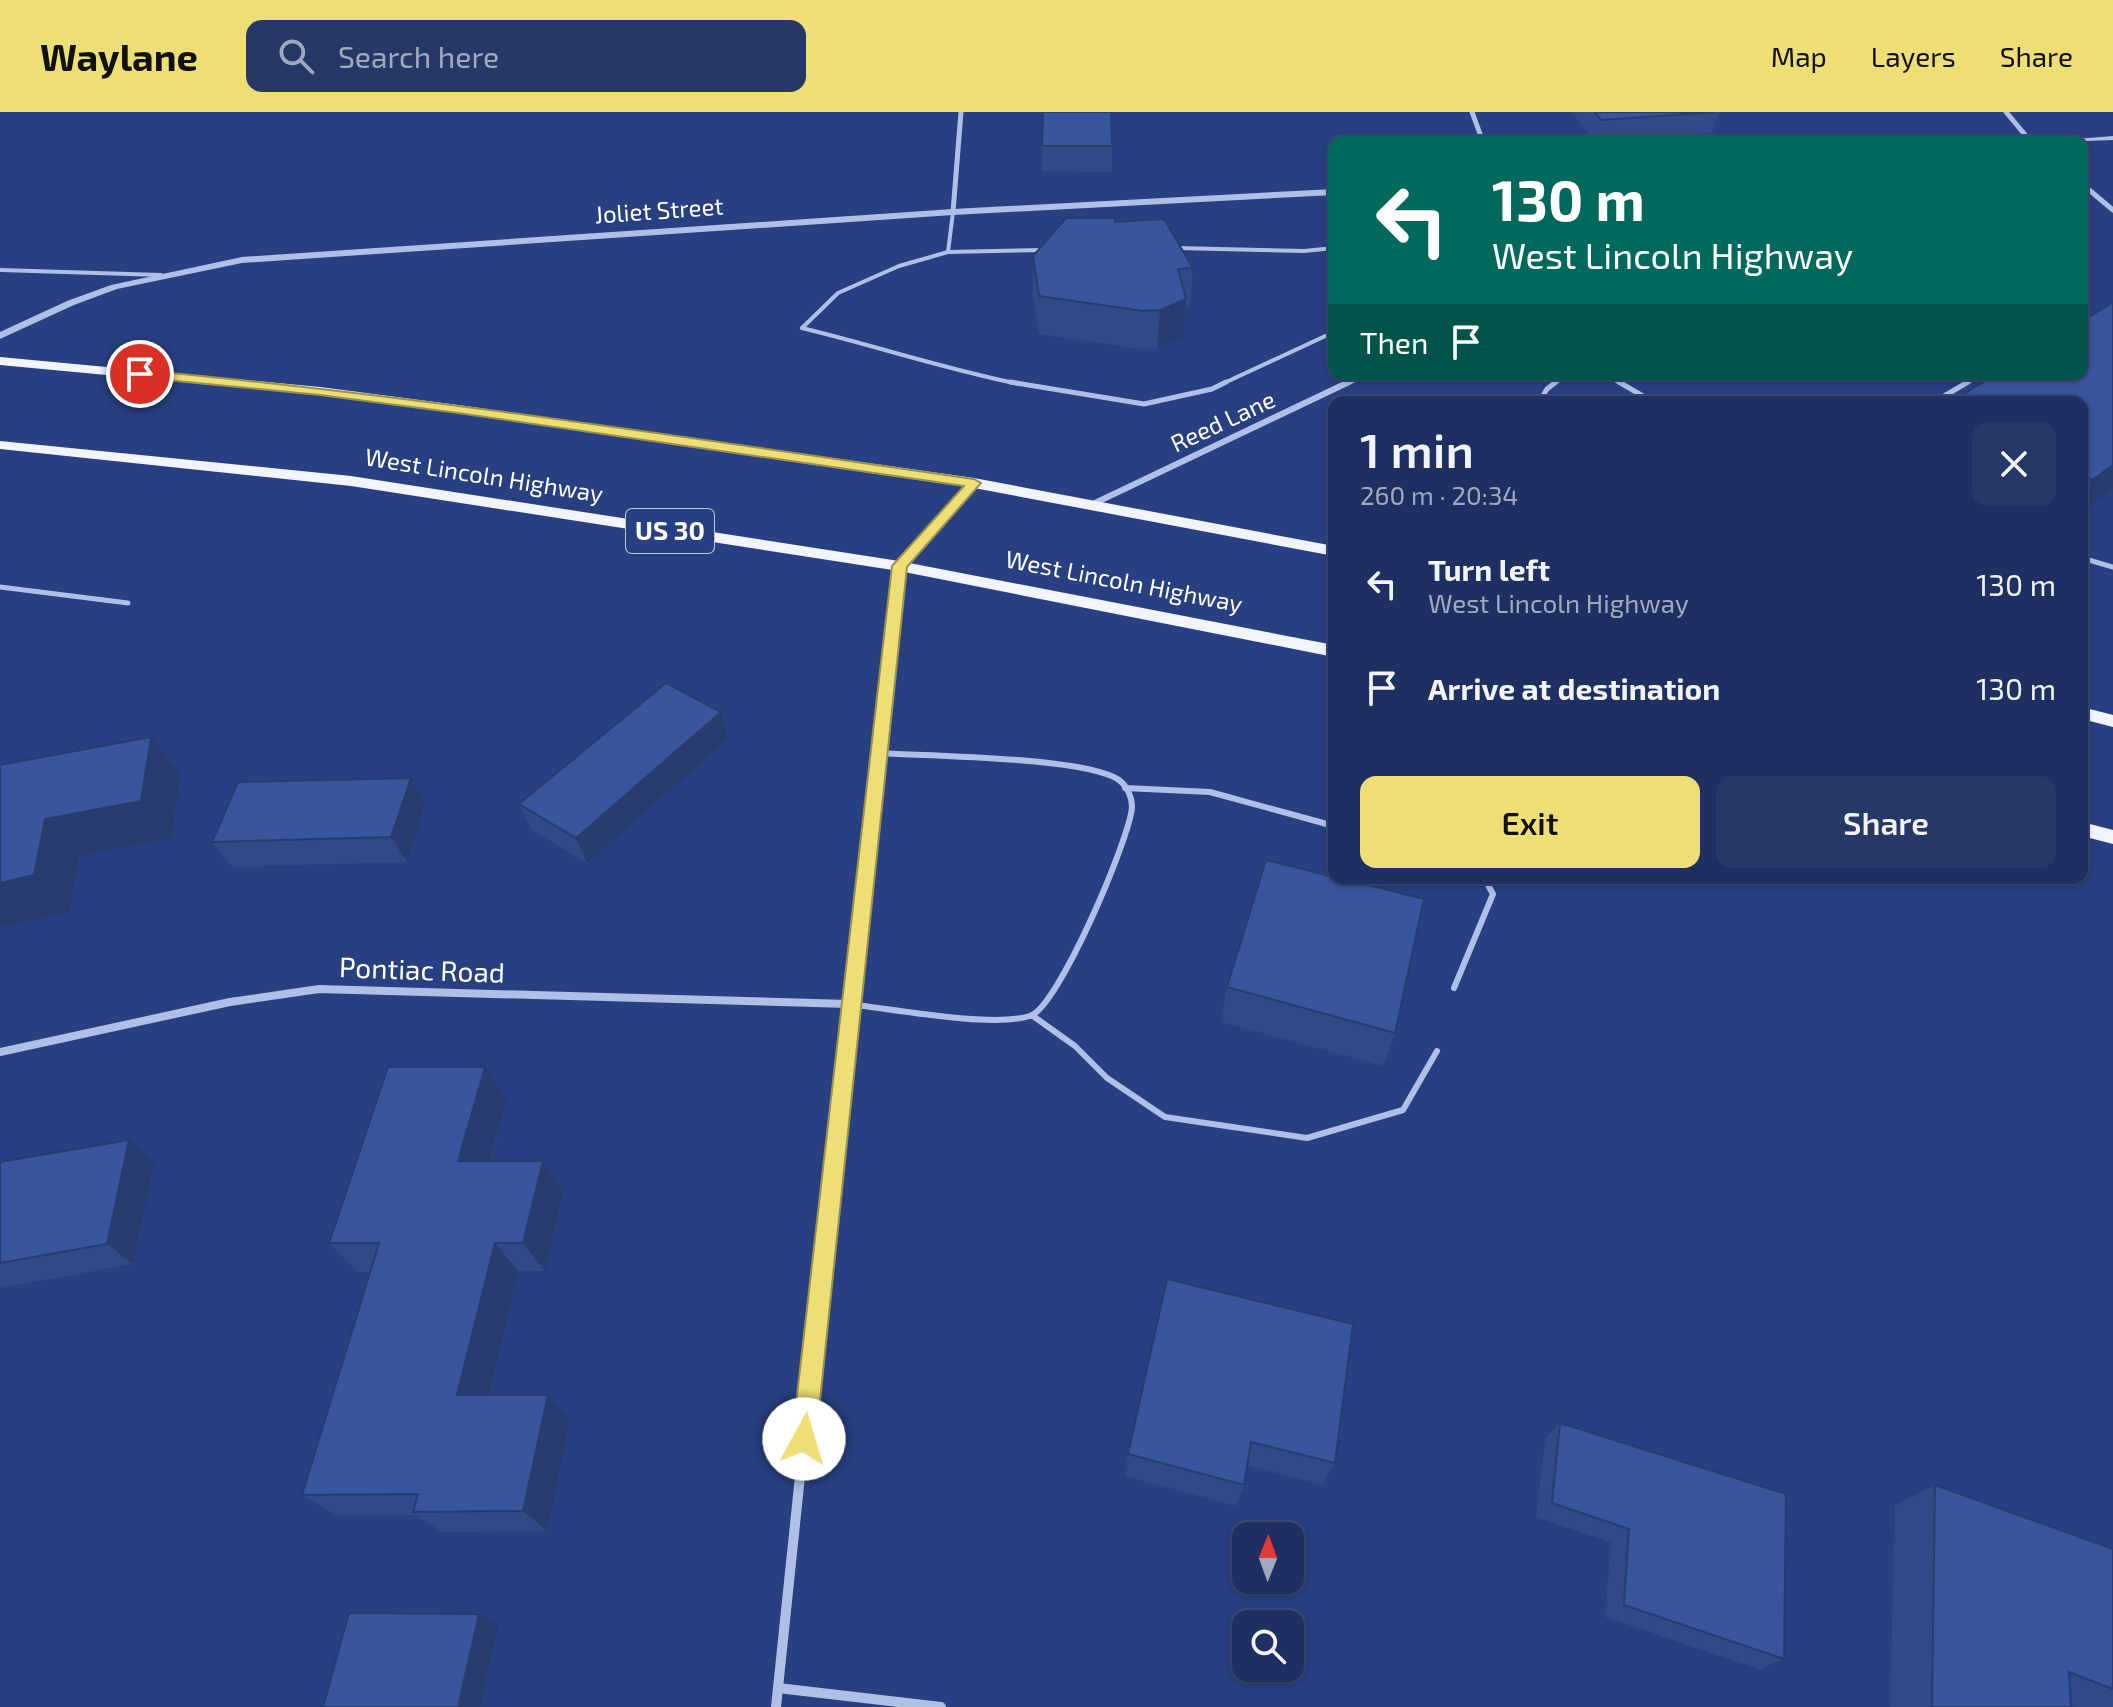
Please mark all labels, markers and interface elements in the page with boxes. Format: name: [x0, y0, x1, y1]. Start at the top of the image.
search box: [246, 20, 806, 92]
text: Waylane: [40, 33, 198, 79]
icon: search: [274, 34, 318, 78]
text: Search here: [338, 38, 499, 74]
text: Map: [1771, 39, 1827, 73]
text: Layers: [1871, 39, 1956, 73]
text: Share: [2000, 39, 2073, 73]
text: 130 m: [1492, 165, 1645, 232]
icon: left: [1360, 168, 1464, 272]
street label: Joliet Street: [594, 191, 724, 228]
text: West Lincoln Highway: [1492, 233, 1853, 276]
icon: arrive: [1444, 320, 1488, 364]
text: Then: [1360, 324, 1428, 360]
pin: [106, 340, 174, 408]
icon: arrive: [118, 352, 162, 396]
street label: Reed Lane: [1166, 384, 1279, 457]
text: 1 min: [1360, 420, 1474, 478]
button: close: [1972, 422, 2056, 506]
street label: West Lincoln Highway: [363, 441, 606, 508]
text: 260 m · 20:34: [1360, 479, 1518, 510]
road number: US 30: [626, 509, 714, 553]
street label: West Lincoln Highway: [1003, 543, 1245, 618]
text: Turn left: [1428, 551, 1550, 587]
icon: left: [1360, 562, 1404, 606]
text: 130 m: [1976, 566, 2056, 602]
text: West Lincoln Highway: [1428, 587, 1689, 618]
icon: arrive: [1360, 666, 1404, 710]
text: Arrive at destination: [1428, 670, 1720, 706]
text: 130 m: [1976, 670, 2056, 706]
button: Exit: [1360, 776, 1700, 868]
button: Share: [1716, 776, 2056, 868]
street label: Pontiac Road: [339, 949, 506, 989]
position arrow: [762, 1397, 846, 1481]
north arrow: [1232, 1522, 1304, 1594]
map controls: [1232, 1522, 1304, 1682]
button: search: [1232, 1610, 1304, 1682]

